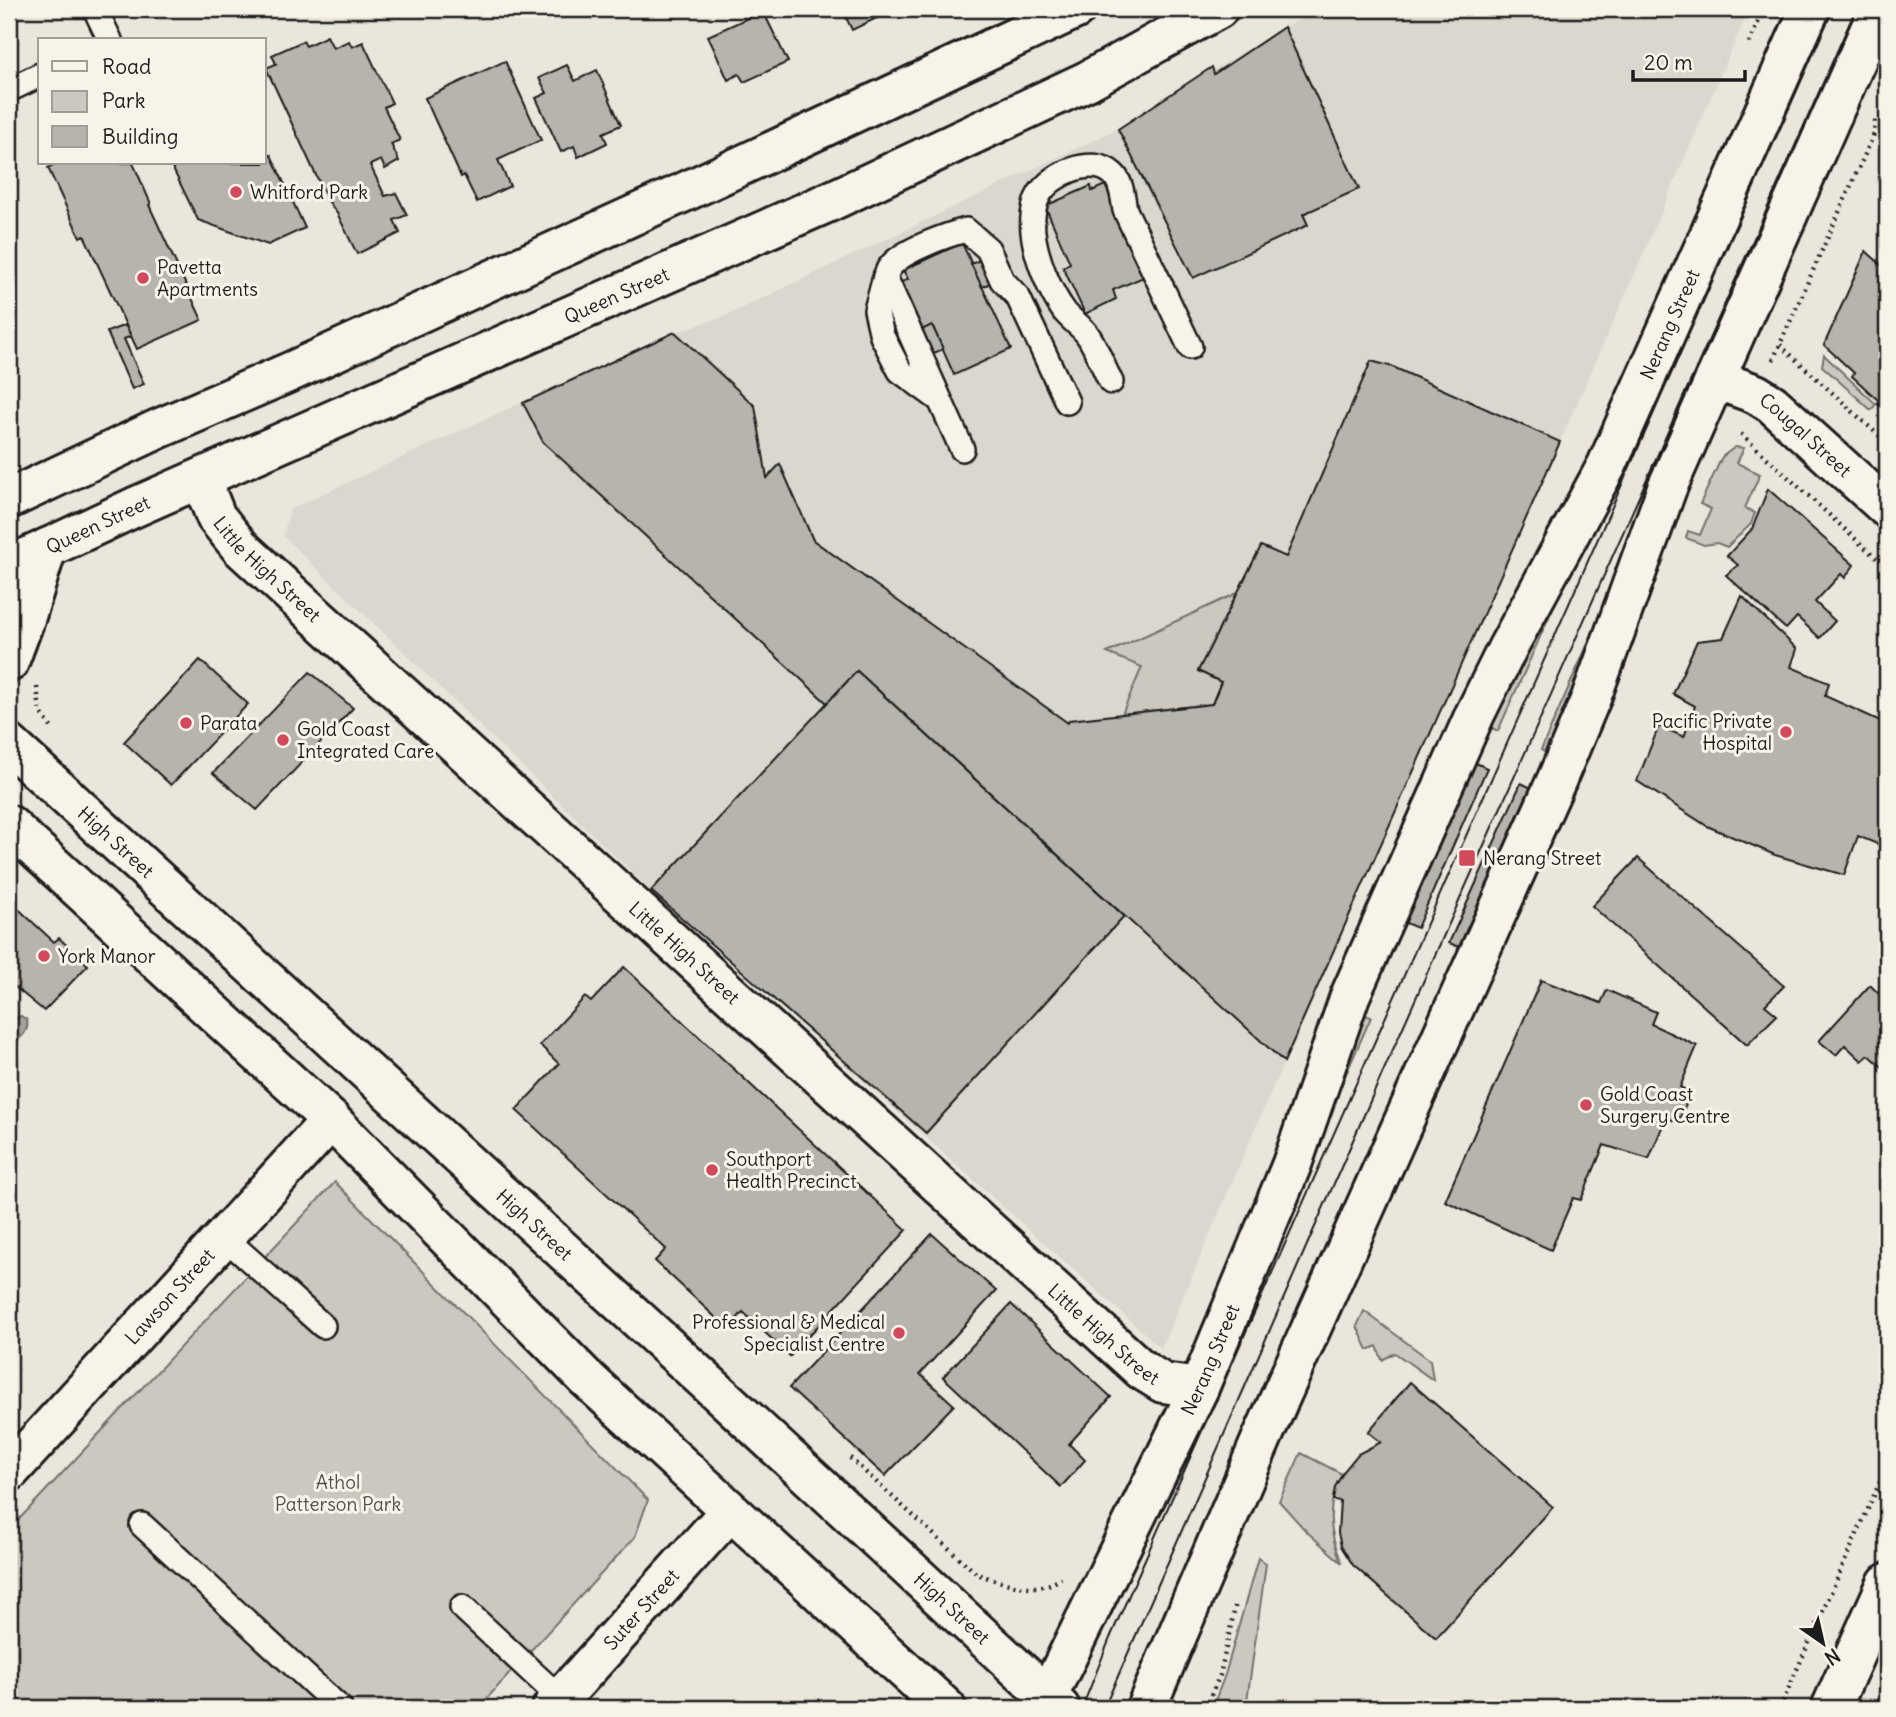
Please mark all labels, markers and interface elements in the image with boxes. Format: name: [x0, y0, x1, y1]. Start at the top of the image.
legend: [38, 38, 266, 164]
scale bar: [1633, 38, 1745, 82]
text: 20 m: [1644, 49, 1693, 76]
text: Road: [102, 53, 151, 80]
text: Park: [102, 87, 145, 114]
text: Building: [102, 123, 178, 150]
place label: Whitford Park: [250, 180, 368, 204]
marker: Whitford Park: [228, 184, 244, 200]
place label: Pavetta Apartments: [157, 255, 258, 301]
street label: Queen Street: [560, 262, 673, 329]
street label: Nerang Street: [1635, 265, 1705, 383]
marker: Pavetta Apartments: [135, 270, 151, 286]
street label: Cougal Street: [1755, 387, 1856, 482]
street label: Queen Street: [42, 490, 154, 559]
street label: Little High Street: [208, 511, 326, 627]
place label: Pacific Private Hospital: [1652, 709, 1772, 755]
place label: Parata: [200, 711, 258, 735]
marker: Parata: [178, 715, 194, 731]
place label: Gold Coast Integrated Care: [297, 717, 434, 763]
marker: Pacific Private Hospital: [1778, 724, 1794, 740]
marker: Gold Coast Integrated Care: [275, 732, 291, 748]
street label: High Street: [73, 801, 159, 883]
place label: Nerang Street: [1483, 846, 1601, 870]
marker: Nerang Street: [1457, 848, 1477, 868]
street label: Little High Street: [624, 896, 745, 1009]
place label: York Manor: [58, 944, 156, 968]
marker: York Manor: [36, 948, 52, 964]
place label: Gold Coast Surgery Centre: [1600, 1082, 1730, 1128]
marker: Gold Coast Surgery Centre: [1578, 1097, 1594, 1113]
place label: Southport Health Precinct: [726, 1147, 857, 1193]
marker: Southport Health Precinct: [704, 1162, 720, 1178]
street label: High Street: [491, 1184, 577, 1265]
street label: Lawson Street: [120, 1243, 220, 1349]
street label: Little High Street: [1043, 1278, 1164, 1390]
street label: Nerang Street: [1176, 1300, 1245, 1419]
place label: Professional & Medical Specialist Centre: [692, 1310, 885, 1356]
marker: Professional & Medical Specialist Centre: [891, 1325, 907, 1341]
park label: Athol Patterson Park: [275, 1470, 402, 1516]
street label: Suter Street: [598, 1564, 684, 1655]
street label: High Street: [909, 1567, 995, 1649]
north arrow: [1787, 1608, 1857, 1678]
text: N: [1820, 1643, 1845, 1671]

